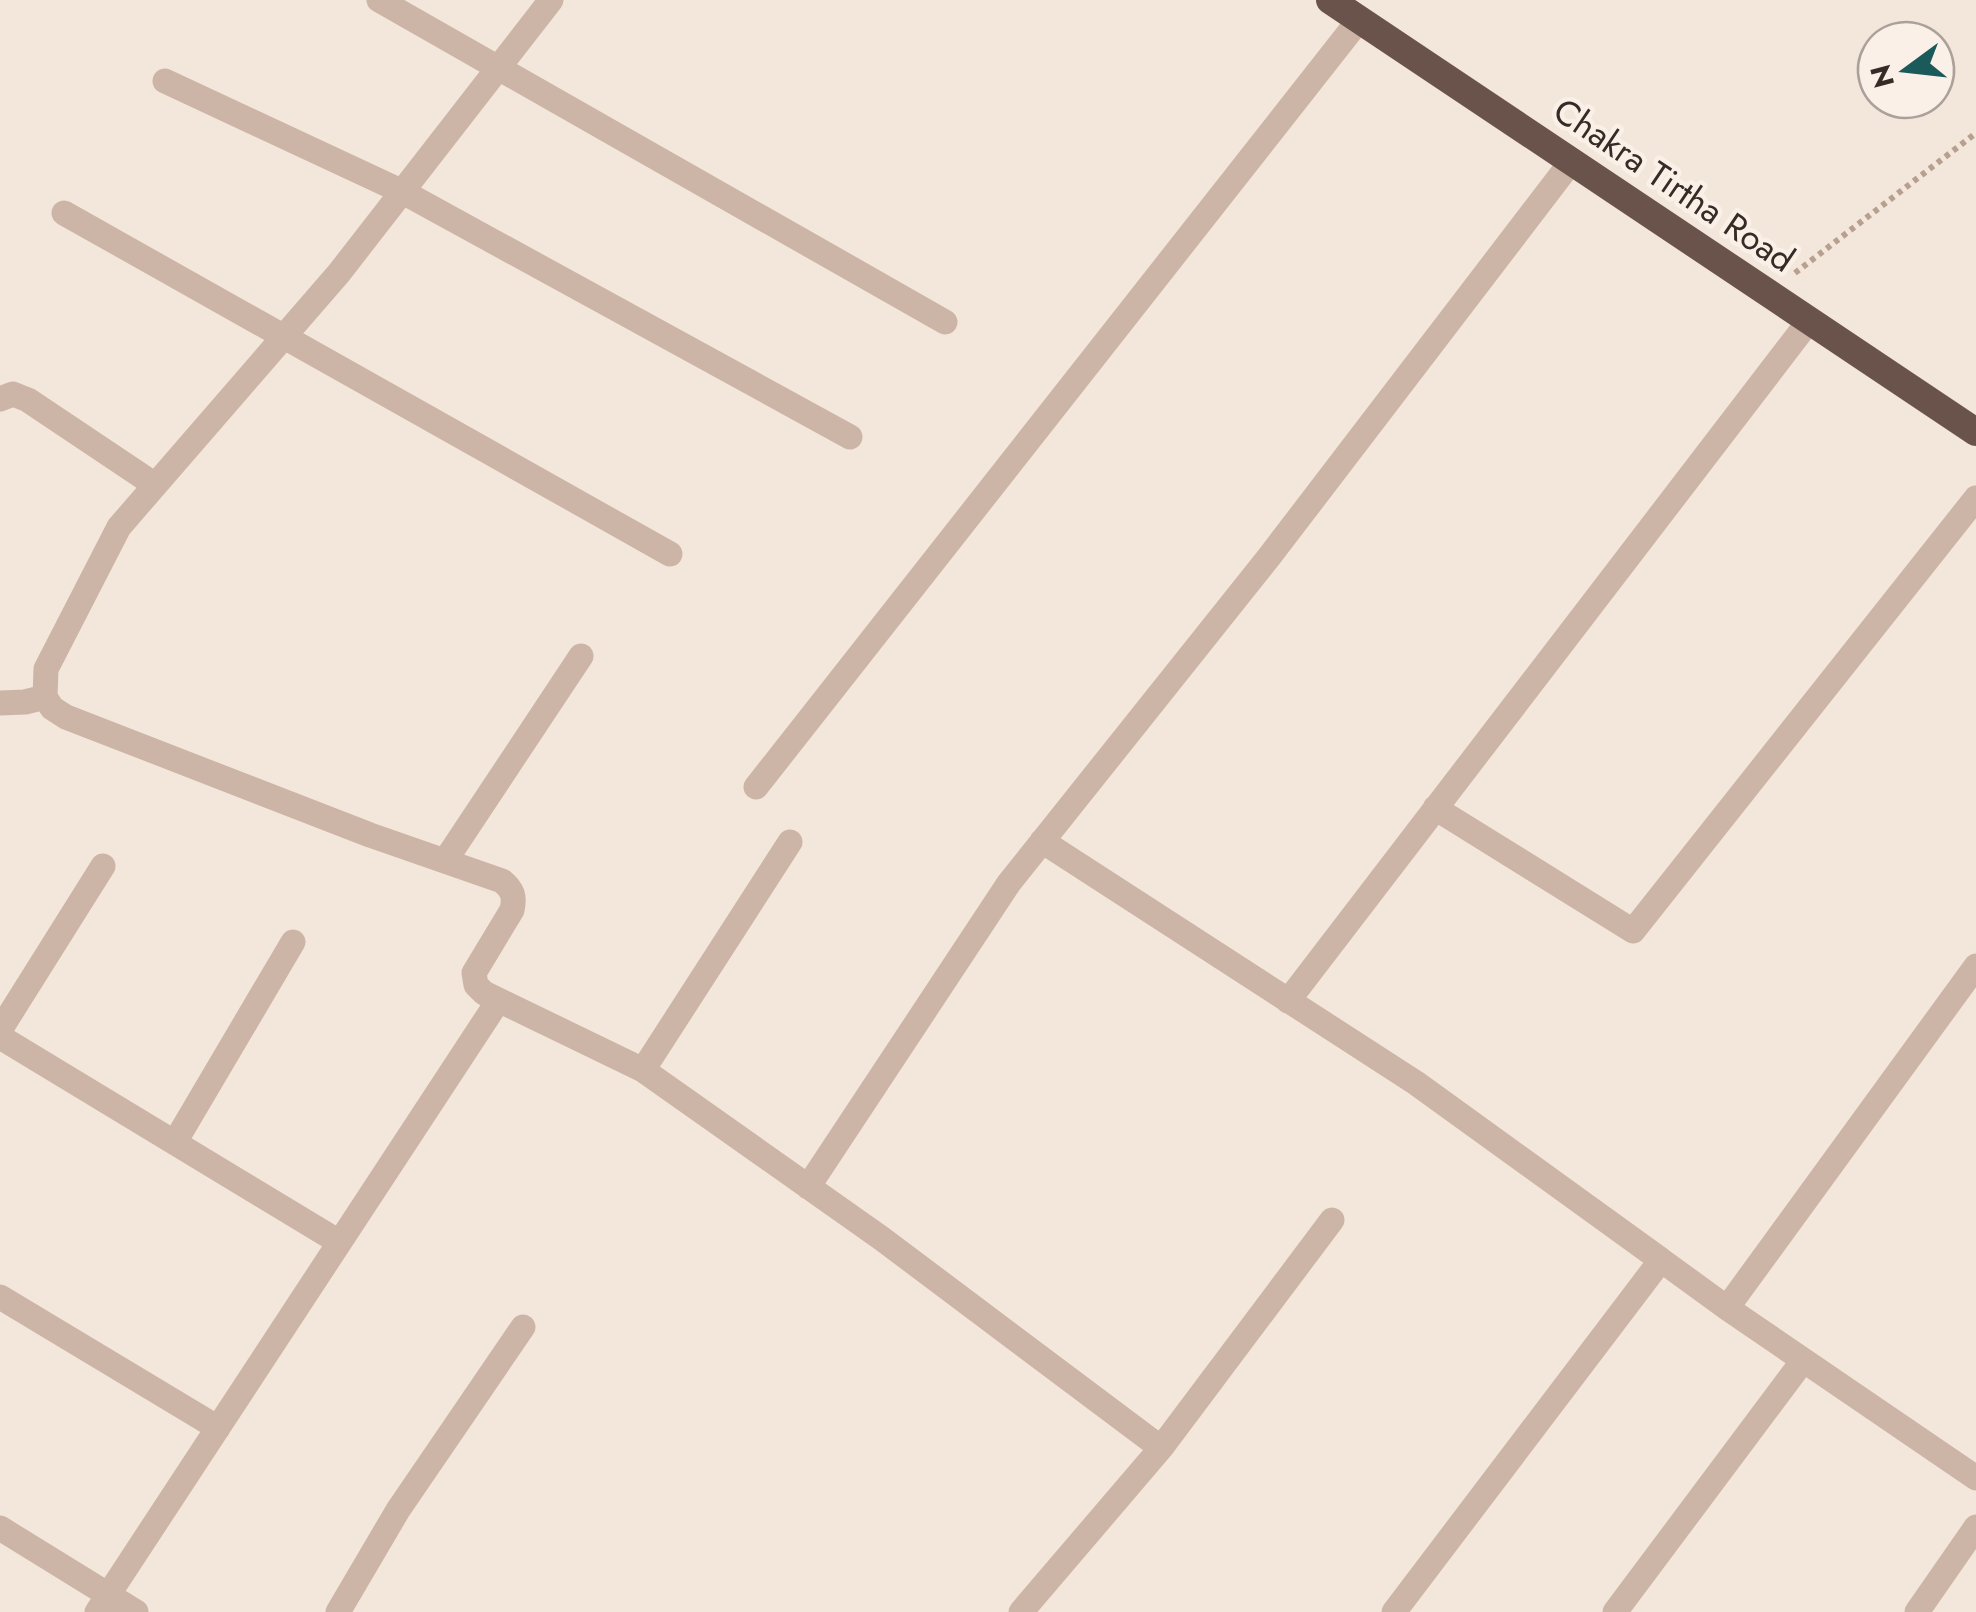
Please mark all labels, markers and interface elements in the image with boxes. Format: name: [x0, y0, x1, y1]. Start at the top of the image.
north arrow: [1856, 20, 1956, 120]
text: N: [1860, 60, 1905, 92]
street label: Chakra Tirtha Road: [1544, 86, 1804, 284]

